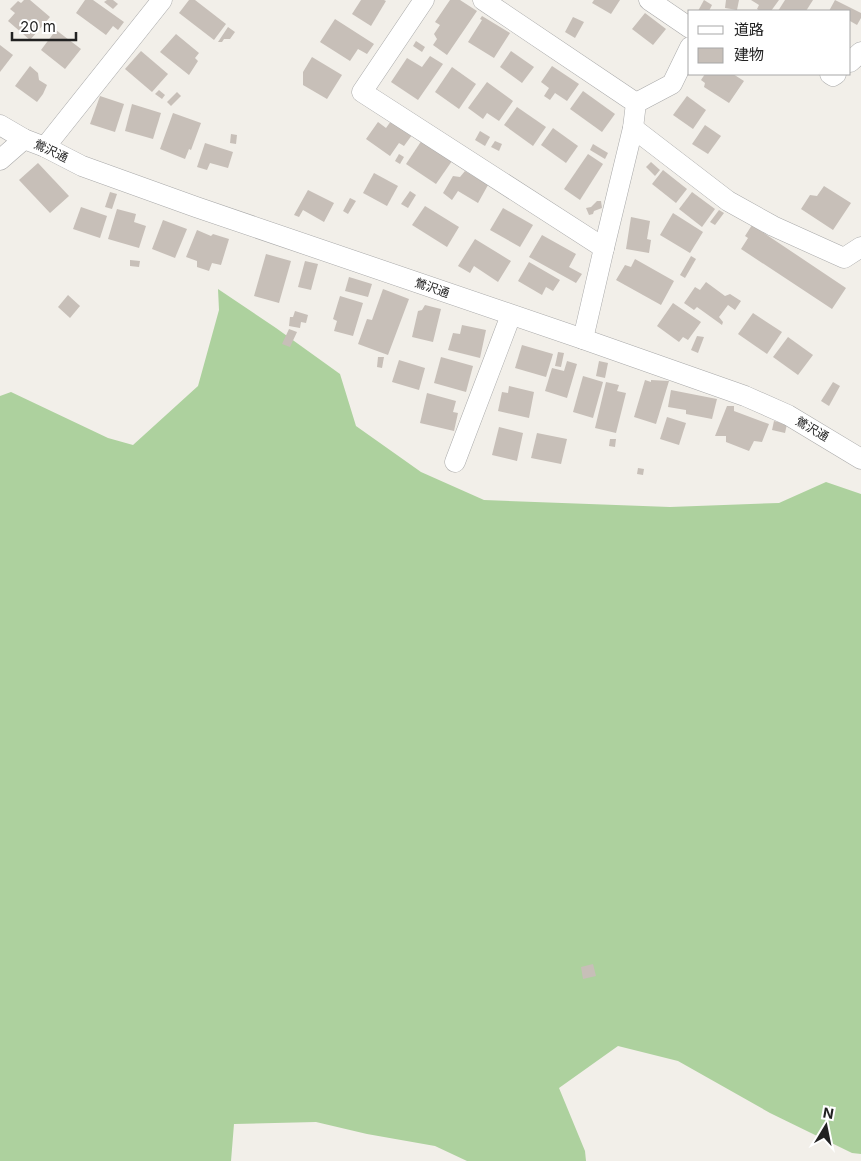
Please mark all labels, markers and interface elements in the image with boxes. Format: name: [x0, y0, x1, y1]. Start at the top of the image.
scale bar: [12, 10, 76, 42]
legend: [688, 10, 851, 75]
text: 20 m: [20, 17, 56, 36]
text: 道路: [734, 20, 764, 39]
text: 建物: [734, 45, 764, 64]
street label: 鶯沢通: [32, 136, 71, 165]
street label: 鶯沢通: [413, 275, 452, 300]
street label: 鶯沢通: [793, 413, 832, 444]
north arrow: [801, 1101, 851, 1151]
text: N: [822, 1103, 835, 1122]

